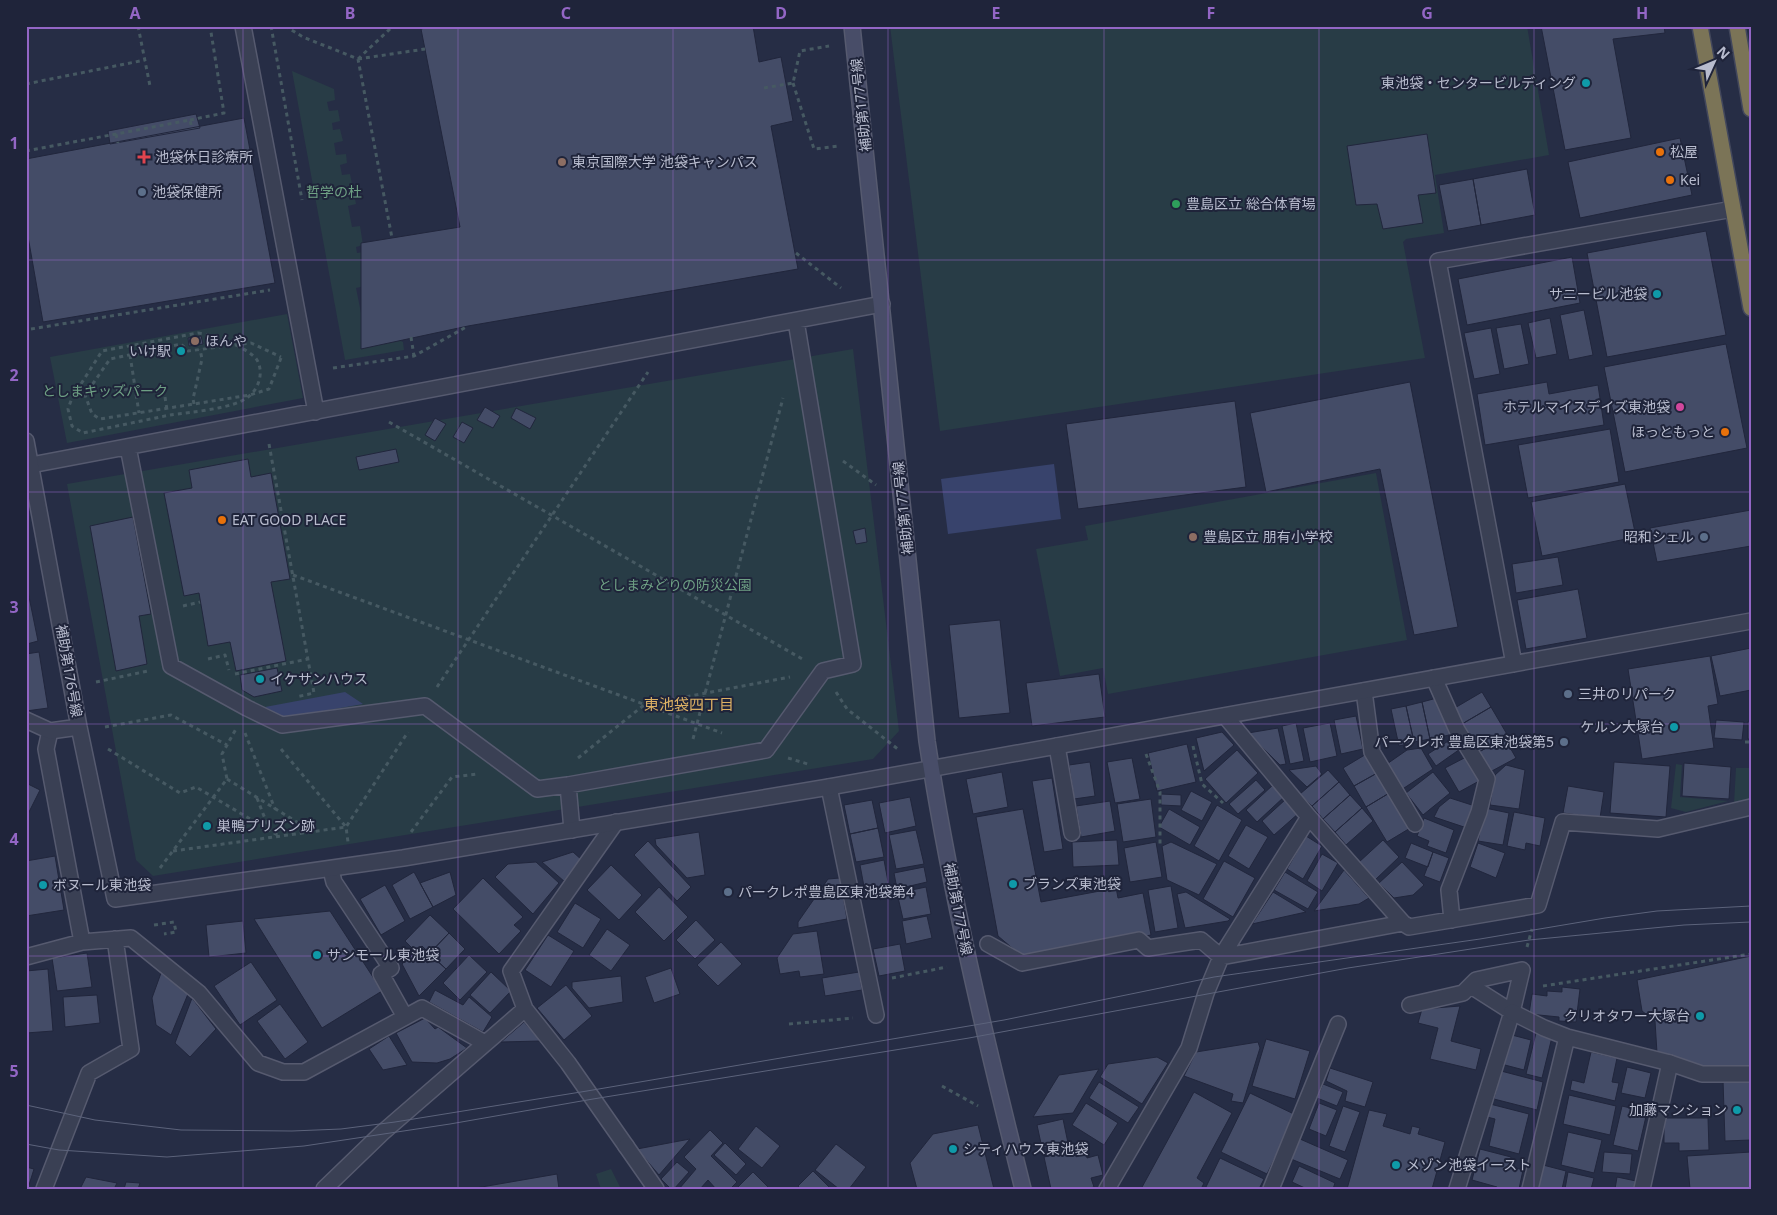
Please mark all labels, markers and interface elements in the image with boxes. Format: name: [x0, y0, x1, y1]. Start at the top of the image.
text: A: [129, 2, 141, 24]
text: B: [345, 2, 355, 24]
text: C: [561, 2, 571, 24]
text: D: [775, 2, 787, 24]
text: E: [992, 2, 1001, 24]
text: F: [1207, 2, 1215, 24]
text: G: [1421, 2, 1433, 24]
text: H: [1636, 2, 1648, 24]
north arrow: [1690, 38, 1740, 88]
text: N: [1713, 42, 1735, 63]
street label: 補助第177号線: [846, 57, 875, 153]
place label: 東池袋・センタービルディング: [1381, 73, 1576, 92]
marker: 東池袋・センタービルディング: [1580, 77, 1592, 89]
text: 1: [9, 132, 19, 154]
place label: 松屋: [1670, 142, 1698, 161]
marker: 松屋: [1654, 146, 1666, 158]
place label: 池袋休日診療所: [155, 147, 253, 166]
marker: 池袋休日診療所: [137, 150, 151, 164]
place label: 東京国際大学 池袋キャンパス: [572, 152, 758, 171]
marker: 東京国際大学 池袋キャンパス: [556, 156, 568, 168]
place label: Kei: [1680, 170, 1700, 189]
marker: Kei: [1664, 174, 1676, 186]
place label: 池袋保健所: [152, 182, 222, 201]
park label: 哲学の杜: [306, 182, 362, 201]
marker: 池袋保健所: [136, 186, 148, 198]
place label: 豊島区立 総合体育場: [1186, 194, 1316, 213]
marker: 豊島区立 総合体育場: [1170, 198, 1182, 210]
place label: サニービル池袋: [1549, 284, 1647, 303]
marker: サニービル池袋: [1651, 288, 1663, 300]
place label: ほんや: [205, 331, 247, 350]
marker: ほんや: [189, 335, 201, 347]
place label: いけ駅: [129, 341, 171, 360]
marker: いけ駅: [175, 345, 187, 357]
text: 2: [9, 364, 19, 386]
park label: としまキッズパーク: [42, 381, 168, 400]
place label: ホテルマイスデイズ東池袋: [1503, 397, 1670, 416]
marker: ホテルマイスデイズ東池袋: [1674, 401, 1686, 413]
place label: ほっともっと: [1631, 422, 1715, 441]
marker: ほっともっと: [1719, 426, 1731, 438]
street label: 補助第177号線: [888, 460, 917, 556]
place label: EAT GOOD PLACE: [232, 510, 346, 529]
marker: EAT GOOD PLACE: [216, 514, 228, 526]
place label: 豊島区立 朋有小学校: [1203, 527, 1333, 546]
place label: 昭和シェル: [1624, 527, 1694, 546]
marker: 豊島区立 朋有小学校: [1187, 531, 1199, 543]
marker: 昭和シェル: [1698, 531, 1710, 543]
park label: としまみどりの防災公園: [598, 575, 752, 594]
text: 3: [9, 596, 19, 618]
street label: 補助第176号線: [52, 623, 87, 719]
place label: イケサンハウス: [270, 669, 368, 688]
marker: イケサンハウス: [254, 673, 266, 685]
place label: 三井のリパーク: [1578, 684, 1676, 703]
marker: 三井のリパーク: [1562, 688, 1574, 700]
district label: 東池袋四丁目: [644, 694, 734, 714]
place label: ケルン大塚台: [1580, 717, 1664, 736]
marker: ケルン大塚台: [1668, 721, 1680, 733]
place label: パークレポ 豊島区東池袋第5: [1374, 732, 1554, 751]
marker: パークレポ 豊島区東池袋第5: [1558, 736, 1570, 748]
place label: 巣鴨プリズン跡: [217, 816, 315, 835]
marker: 巣鴨プリズン跡: [201, 820, 213, 832]
text: 4: [9, 828, 19, 850]
street label: 補助第177号線: [940, 861, 977, 957]
place label: ブランズ東池袋: [1023, 874, 1121, 893]
place label: ボヌール東池袋: [53, 875, 151, 894]
marker: ブランズ東池袋: [1007, 878, 1019, 890]
marker: ボヌール東池袋: [37, 879, 49, 891]
place label: パークレポ豊島区東池袋第4: [738, 882, 914, 901]
marker: パークレポ豊島区東池袋第4: [722, 886, 734, 898]
place label: サンモール東池袋: [327, 945, 439, 964]
marker: サンモール東池袋: [311, 949, 323, 961]
place label: クリオタワー大塚台: [1564, 1006, 1690, 1025]
marker: クリオタワー大塚台: [1694, 1010, 1706, 1022]
text: 5: [9, 1060, 19, 1082]
place label: 加藤マンション: [1629, 1100, 1727, 1119]
marker: 加藤マンション: [1731, 1104, 1743, 1116]
place label: シティハウス東池袋: [963, 1139, 1088, 1158]
marker: シティハウス東池袋: [947, 1143, 959, 1155]
place label: メゾン池袋イースト: [1406, 1155, 1531, 1174]
marker: メゾン池袋イースト: [1390, 1159, 1402, 1171]

